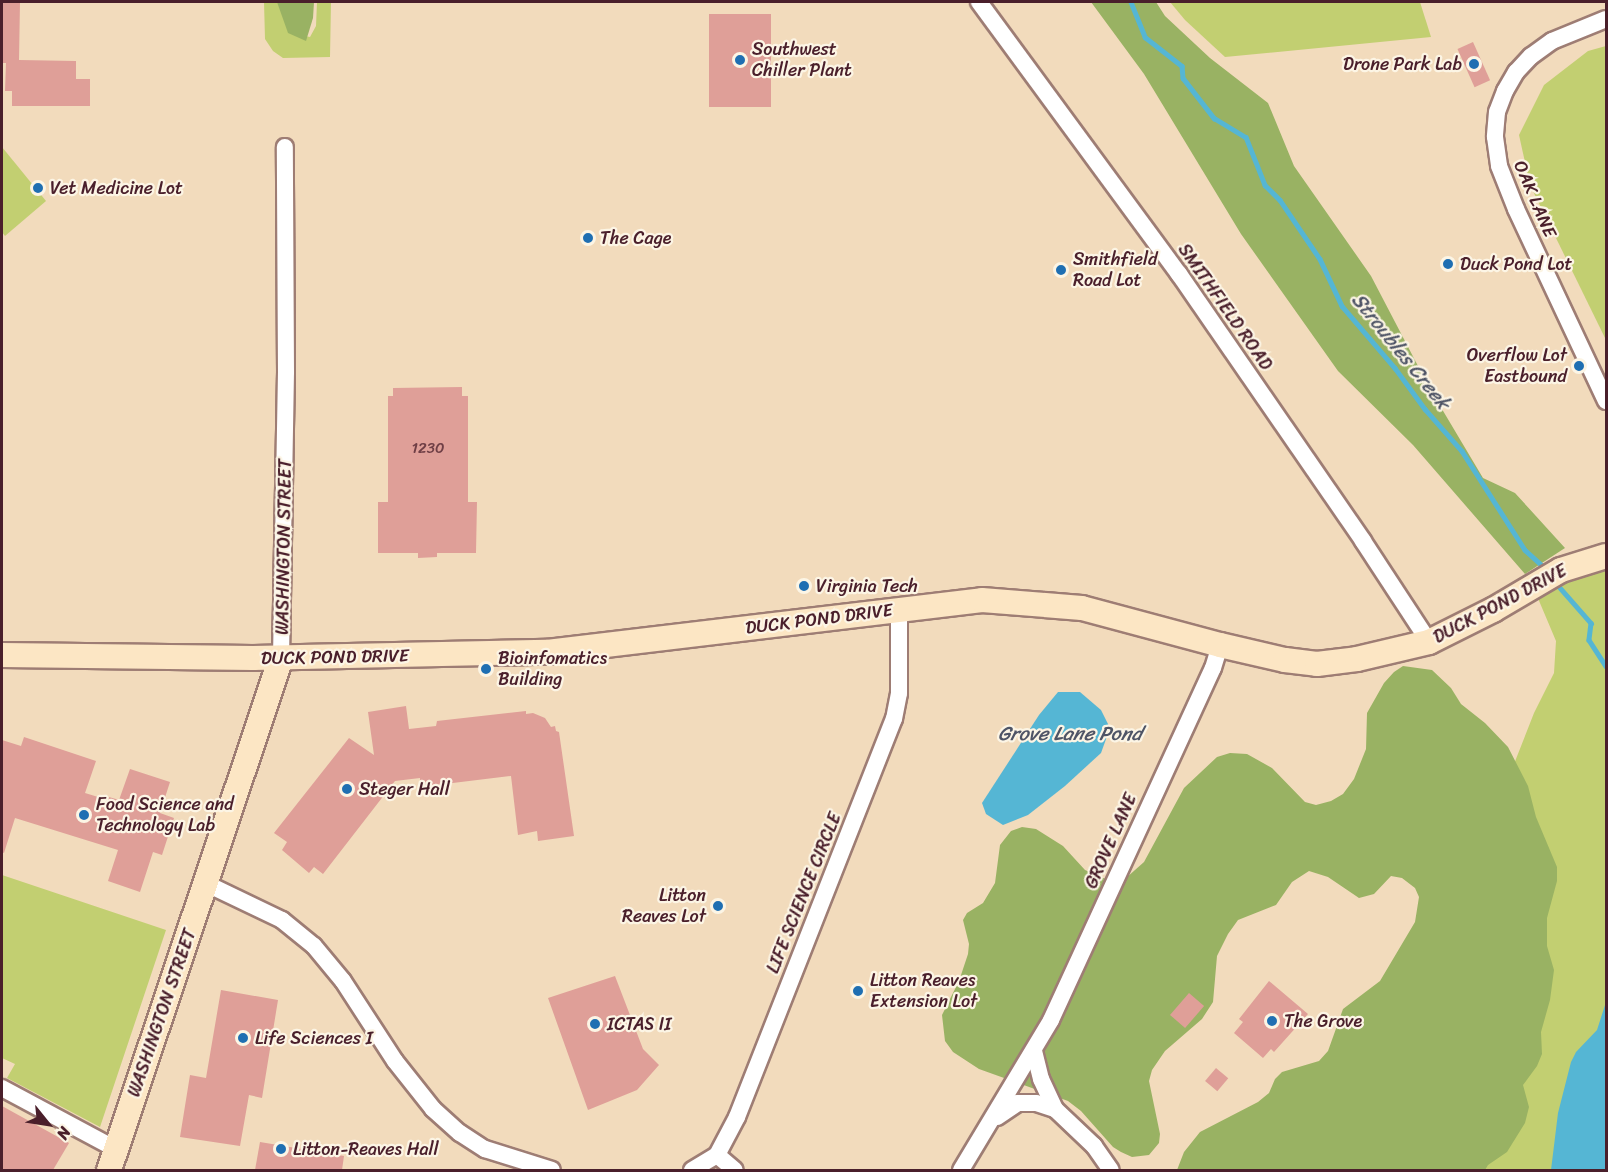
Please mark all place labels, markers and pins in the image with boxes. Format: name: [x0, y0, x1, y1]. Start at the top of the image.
place label: Southwest Chiller Plant: [752, 39, 851, 82]
marker: Southwest Chiller Plant: [733, 53, 747, 67]
place label: Drone Park Lab: [1342, 53, 1462, 75]
marker: Drone Park Lab: [1467, 57, 1481, 71]
place label: Vet Medicine Lot: [50, 177, 182, 199]
marker: Vet Medicine Lot: [31, 181, 45, 195]
place label: The Cage: [600, 227, 672, 249]
marker: The Cage: [581, 231, 595, 245]
place label: Smithfield Road Lot: [1073, 249, 1158, 292]
place label: Duck Pond Lot: [1460, 253, 1573, 275]
marker: Duck Pond Lot: [1441, 257, 1455, 271]
marker: Smithfield Road Lot: [1054, 263, 1068, 277]
place label: Overflow Lot Eastbound: [1466, 345, 1567, 388]
marker: Overflow Lot Eastbound: [1572, 359, 1586, 373]
place label: Virginia Tech: [816, 575, 918, 597]
marker: Virginia Tech: [797, 579, 811, 593]
place label: Bioinfomatics Building: [498, 648, 607, 690]
marker: Bioinfomatics Building: [479, 662, 493, 676]
place label: Steger Hall: [359, 778, 450, 800]
marker: Steger Hall: [340, 782, 354, 796]
place label: Food Science and Technology Lab: [96, 794, 233, 836]
marker: Food Science and Technology Lab: [77, 808, 91, 822]
place label: Litton Reaves Lot: [621, 885, 706, 928]
marker: Litton Reaves Lot: [711, 899, 725, 913]
place label: Litton Reaves Extension Lot: [870, 970, 978, 1012]
marker: Litton Reaves Extension Lot: [851, 984, 865, 998]
place label: The Grove: [1284, 1010, 1363, 1032]
place label: ICTAS II: [607, 1013, 671, 1035]
marker: The Grove: [1265, 1014, 1279, 1028]
marker: ICTAS II: [588, 1017, 602, 1031]
place label: Life Sciences I: [255, 1027, 372, 1049]
marker: Life Sciences I: [236, 1031, 250, 1045]
place label: Litton-Reaves Hall: [293, 1138, 439, 1160]
marker: Litton-Reaves Hall: [274, 1142, 288, 1156]

